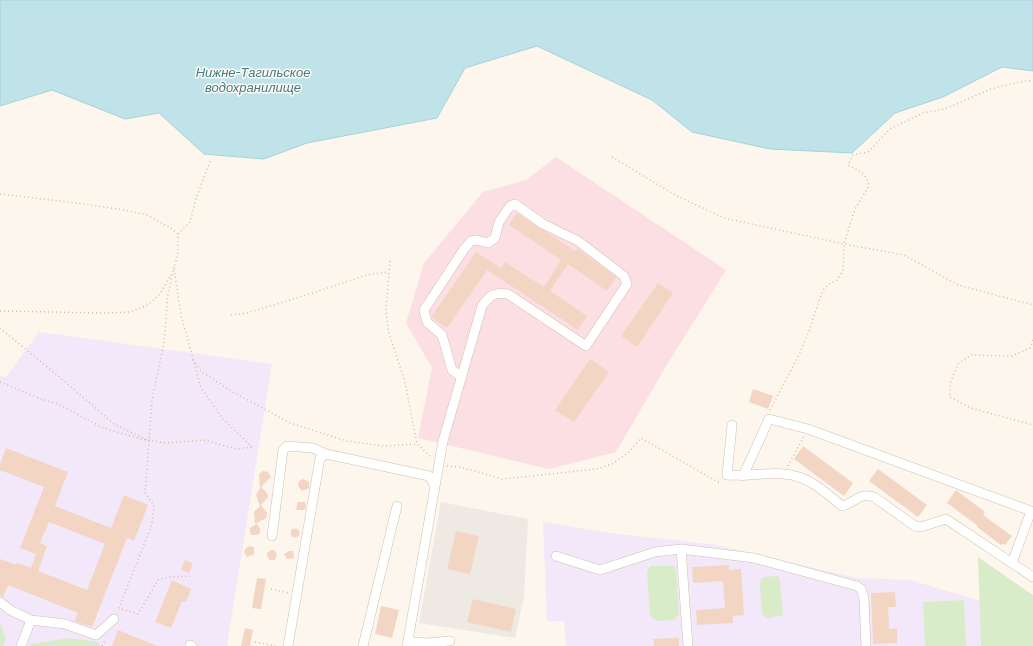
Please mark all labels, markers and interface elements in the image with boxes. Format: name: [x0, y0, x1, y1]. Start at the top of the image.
water label: Нижне-Тагильское водохранилище: [196, 64, 310, 95]

